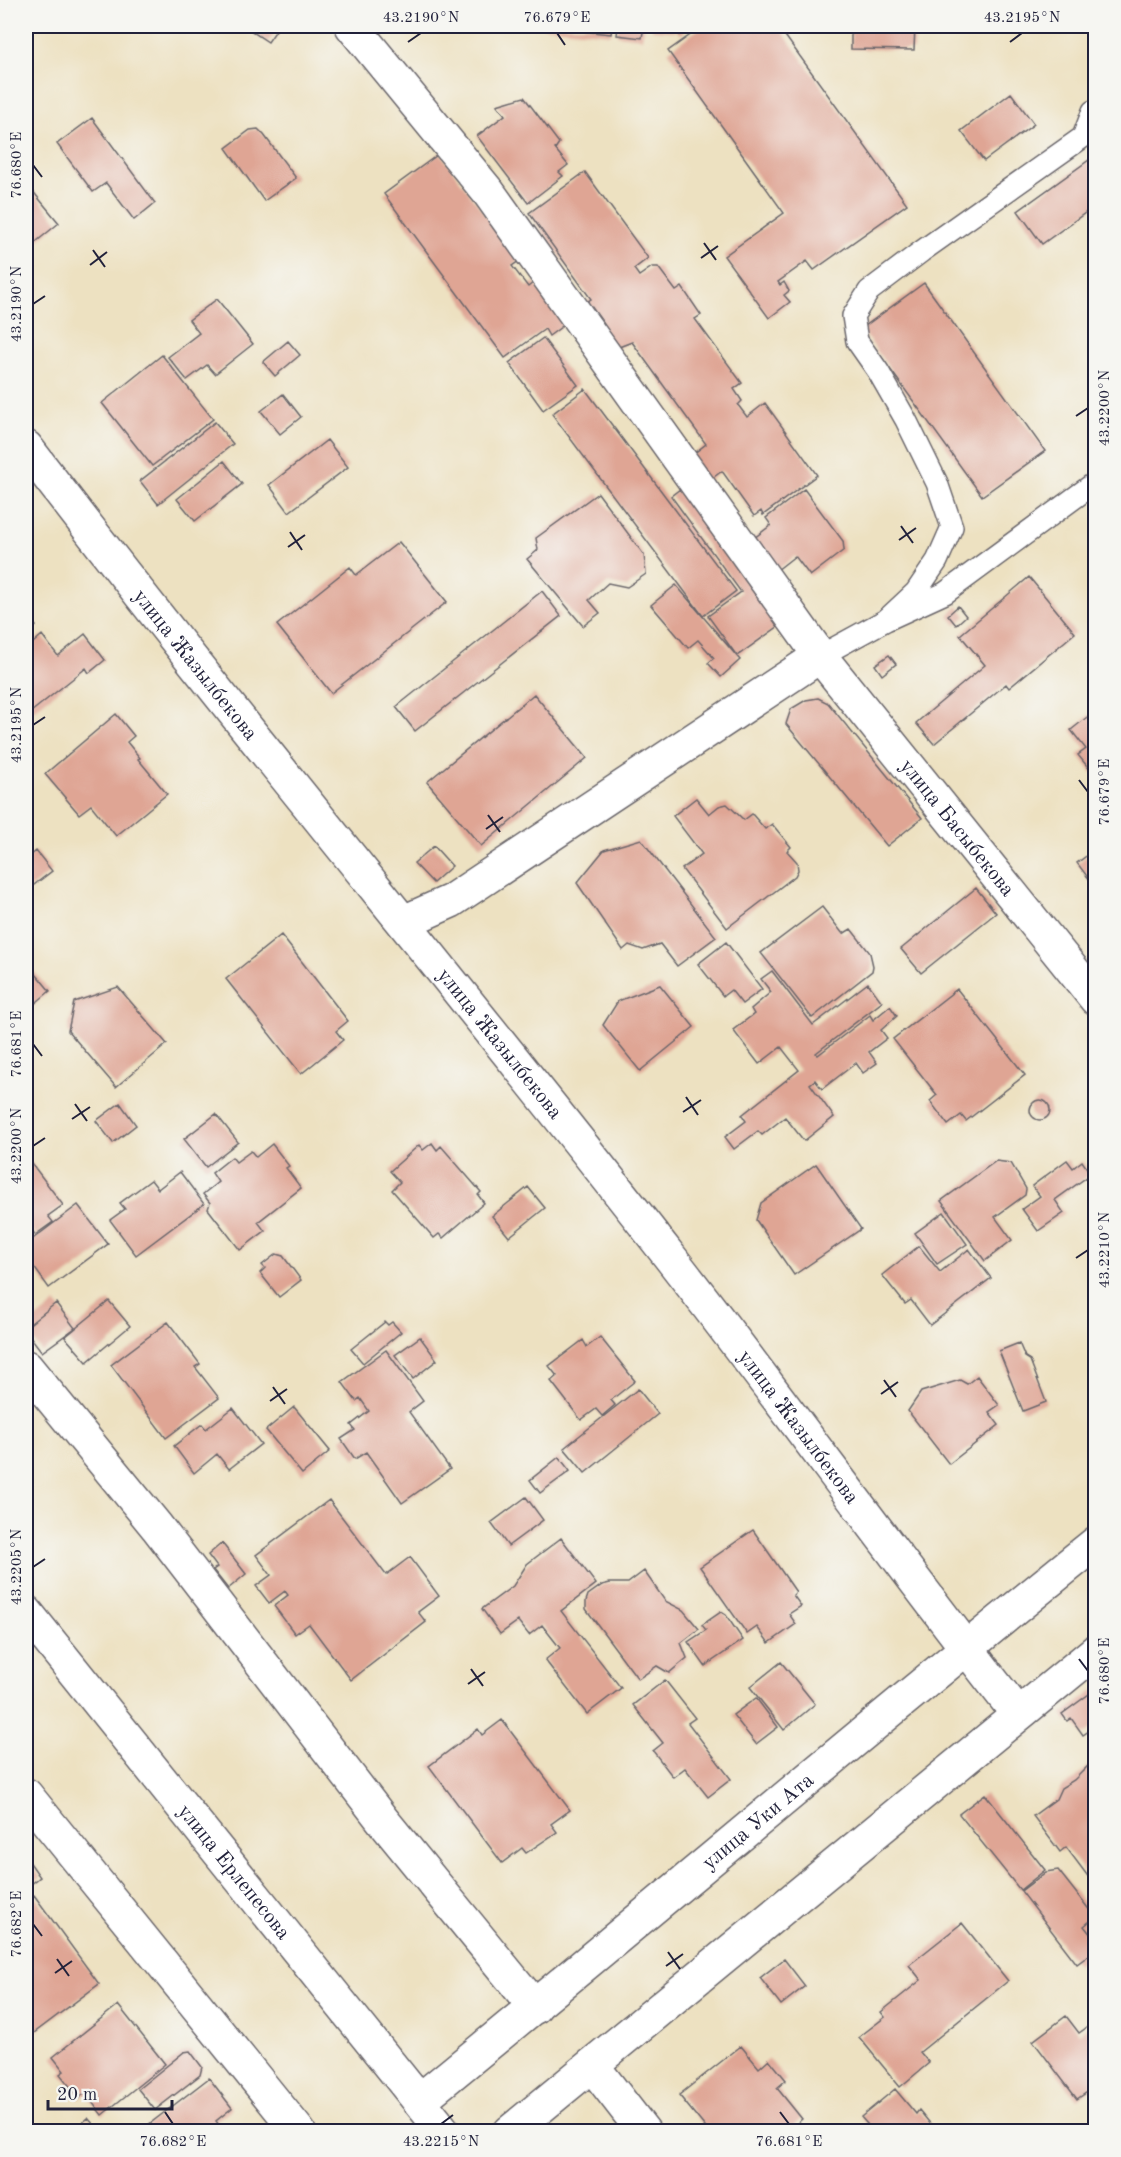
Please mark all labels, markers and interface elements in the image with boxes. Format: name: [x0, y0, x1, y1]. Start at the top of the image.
text: 43.2190°N: [383, 11, 460, 26]
text: 76.679°E: [524, 11, 590, 26]
text: 43.2195°N: [984, 11, 1061, 26]
text: 76.680°E: [10, 132, 25, 198]
text: 43.2190°N: [10, 265, 25, 342]
text: 43.2200°N: [1098, 369, 1113, 446]
street label: улица Жазылбекова: [129, 586, 261, 745]
text: 43.2195°N: [10, 686, 25, 763]
street label: улица Басыбекова: [895, 756, 1018, 901]
text: 76.679°E: [1098, 759, 1113, 825]
street label: улица Жазылбекова: [433, 965, 566, 1123]
text: 76.681°E: [10, 1011, 25, 1077]
text: 43.2200°N: [10, 1107, 25, 1184]
text: 43.2210°N: [1098, 1211, 1113, 1288]
street label: улица Жазылбекова: [734, 1347, 862, 1508]
text: 43.2205°N: [10, 1528, 25, 1605]
text: 76.680°E: [1098, 1638, 1113, 1704]
street label: улица Уки Ата: [699, 1770, 818, 1874]
street label: улица Ерлепесова: [173, 1801, 294, 1944]
text: 76.682°E: [10, 1891, 25, 1957]
scale bar: [48, 2073, 172, 2111]
text: 20 m: [57, 2086, 97, 2104]
text: 76.682°E: [140, 2135, 206, 2150]
text: 43.2215°N: [403, 2135, 480, 2150]
text: 76.681°E: [756, 2135, 822, 2150]

